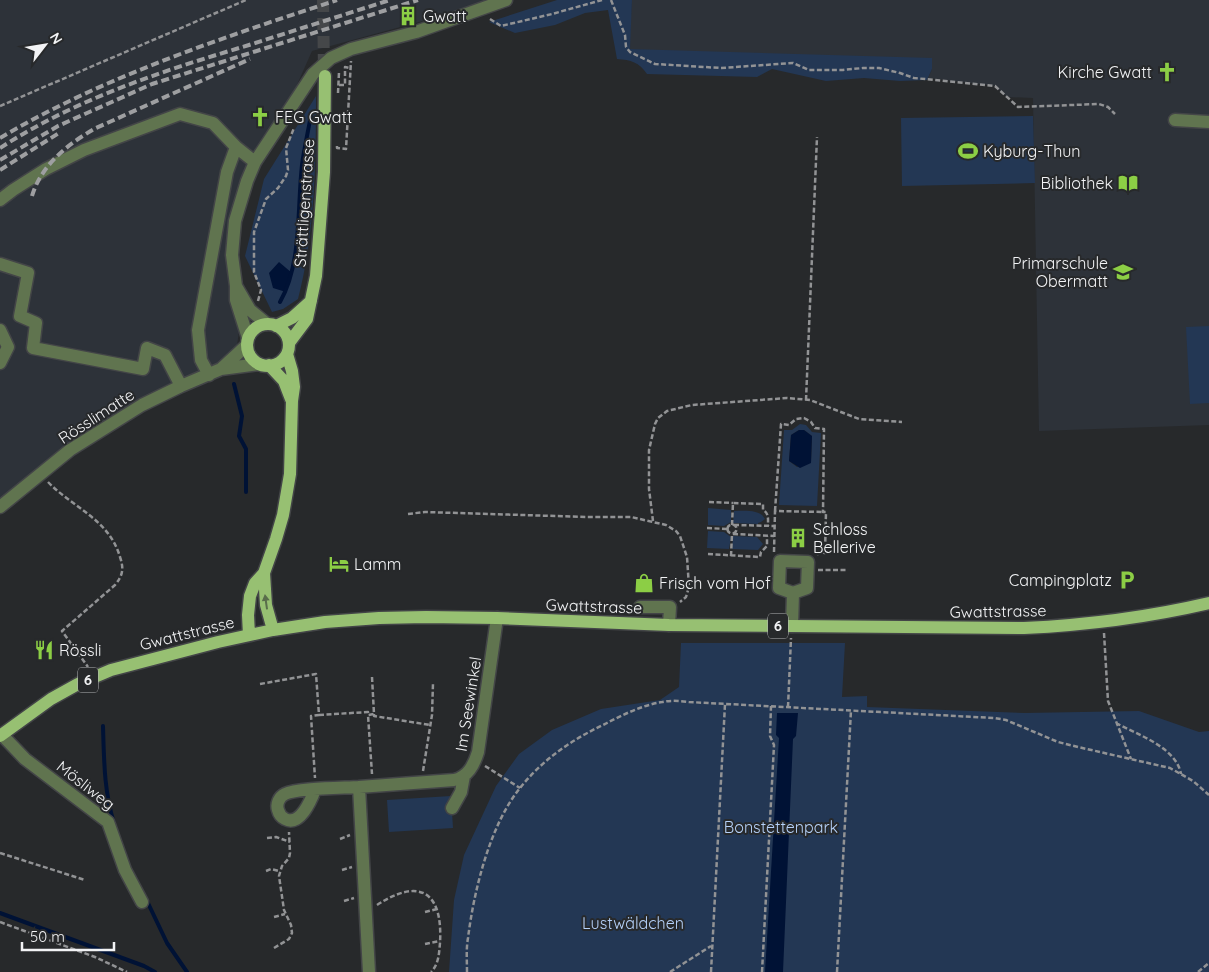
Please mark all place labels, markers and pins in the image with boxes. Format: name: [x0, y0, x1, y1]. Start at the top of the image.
building icon: Gwatt: [397, 5, 419, 27]
place label: Gwatt: [423, 6, 467, 26]
church icon: Kirche Gwatt: [1156, 61, 1178, 83]
place label: Kirche Gwatt: [1057, 62, 1152, 82]
church icon: FEG Gwatt: [249, 106, 271, 128]
place label: FEG Gwatt: [275, 107, 352, 127]
sports icon: Kyburg-Thun: [957, 140, 979, 162]
place label: Kyburg-Thun: [983, 141, 1081, 161]
library icon: Bibliothek: [1117, 172, 1139, 194]
place label: Bibliothek: [1041, 173, 1113, 193]
place label: Primarschule Obermatt: [1012, 253, 1108, 291]
school or university icon: Primarschule Obermatt: [1112, 261, 1134, 283]
place label: Schloss Bellerive: [813, 519, 876, 557]
building icon: Schloss Bellerive: [787, 527, 809, 549]
hotel icon: Lamm: [328, 553, 350, 575]
place label: Lamm: [354, 554, 401, 574]
parking icon: Campingplatz: [1116, 569, 1138, 591]
place label: Campingplatz: [1009, 570, 1112, 590]
shop icon: Frisch vom Hof: [633, 572, 655, 594]
place label: Frisch vom Hof: [659, 573, 771, 593]
restaurant icon: Rössli: [33, 639, 55, 661]
place label: Rössli: [59, 640, 102, 660]

